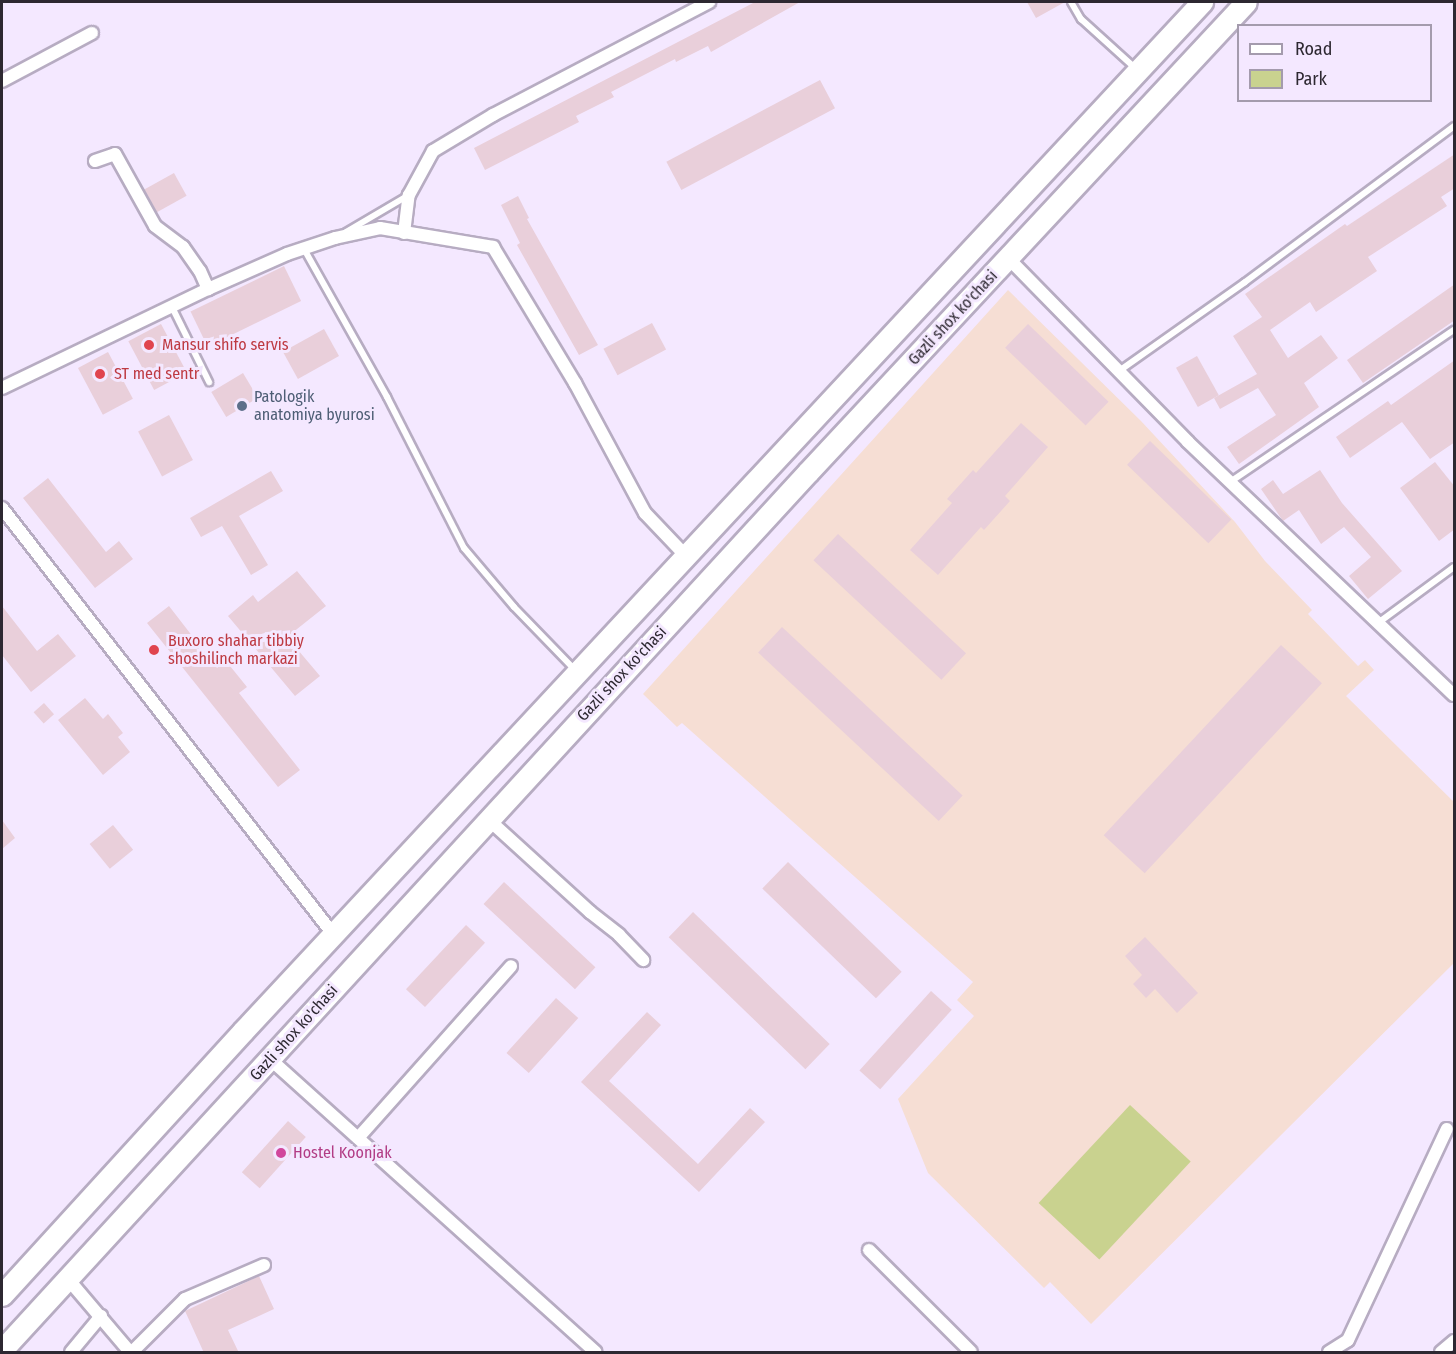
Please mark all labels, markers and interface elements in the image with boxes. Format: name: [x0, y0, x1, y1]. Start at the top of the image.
legend: [1237, 24, 1432, 102]
text: Road: [1295, 38, 1332, 60]
text: Park: [1295, 68, 1327, 90]
street label: Gazli shox ko'chasi: [904, 267, 1002, 369]
place label: Mansur shifo servis: [162, 335, 289, 355]
marker: Mansur shifo servis: [140, 336, 158, 354]
place label: ST med sentr: [114, 364, 199, 384]
marker: ST med sentr: [91, 365, 109, 383]
place label: Patologik anatomiya byurosi: [254, 387, 375, 425]
marker: Patologik anatomiya byurosi: [235, 399, 249, 413]
street label: Gazli shox ko'chasi: [573, 623, 671, 725]
place label: Buxoro shahar tibbiy shoshilinch markazi: [168, 631, 304, 669]
marker: Buxoro shahar tibbiy shoshilinch markazi: [145, 641, 163, 659]
street label: Gazli shox ko'chasi: [246, 981, 342, 1085]
place label: Hostel Koonjak: [293, 1143, 392, 1163]
marker: Hostel Koonjak: [274, 1146, 288, 1160]

